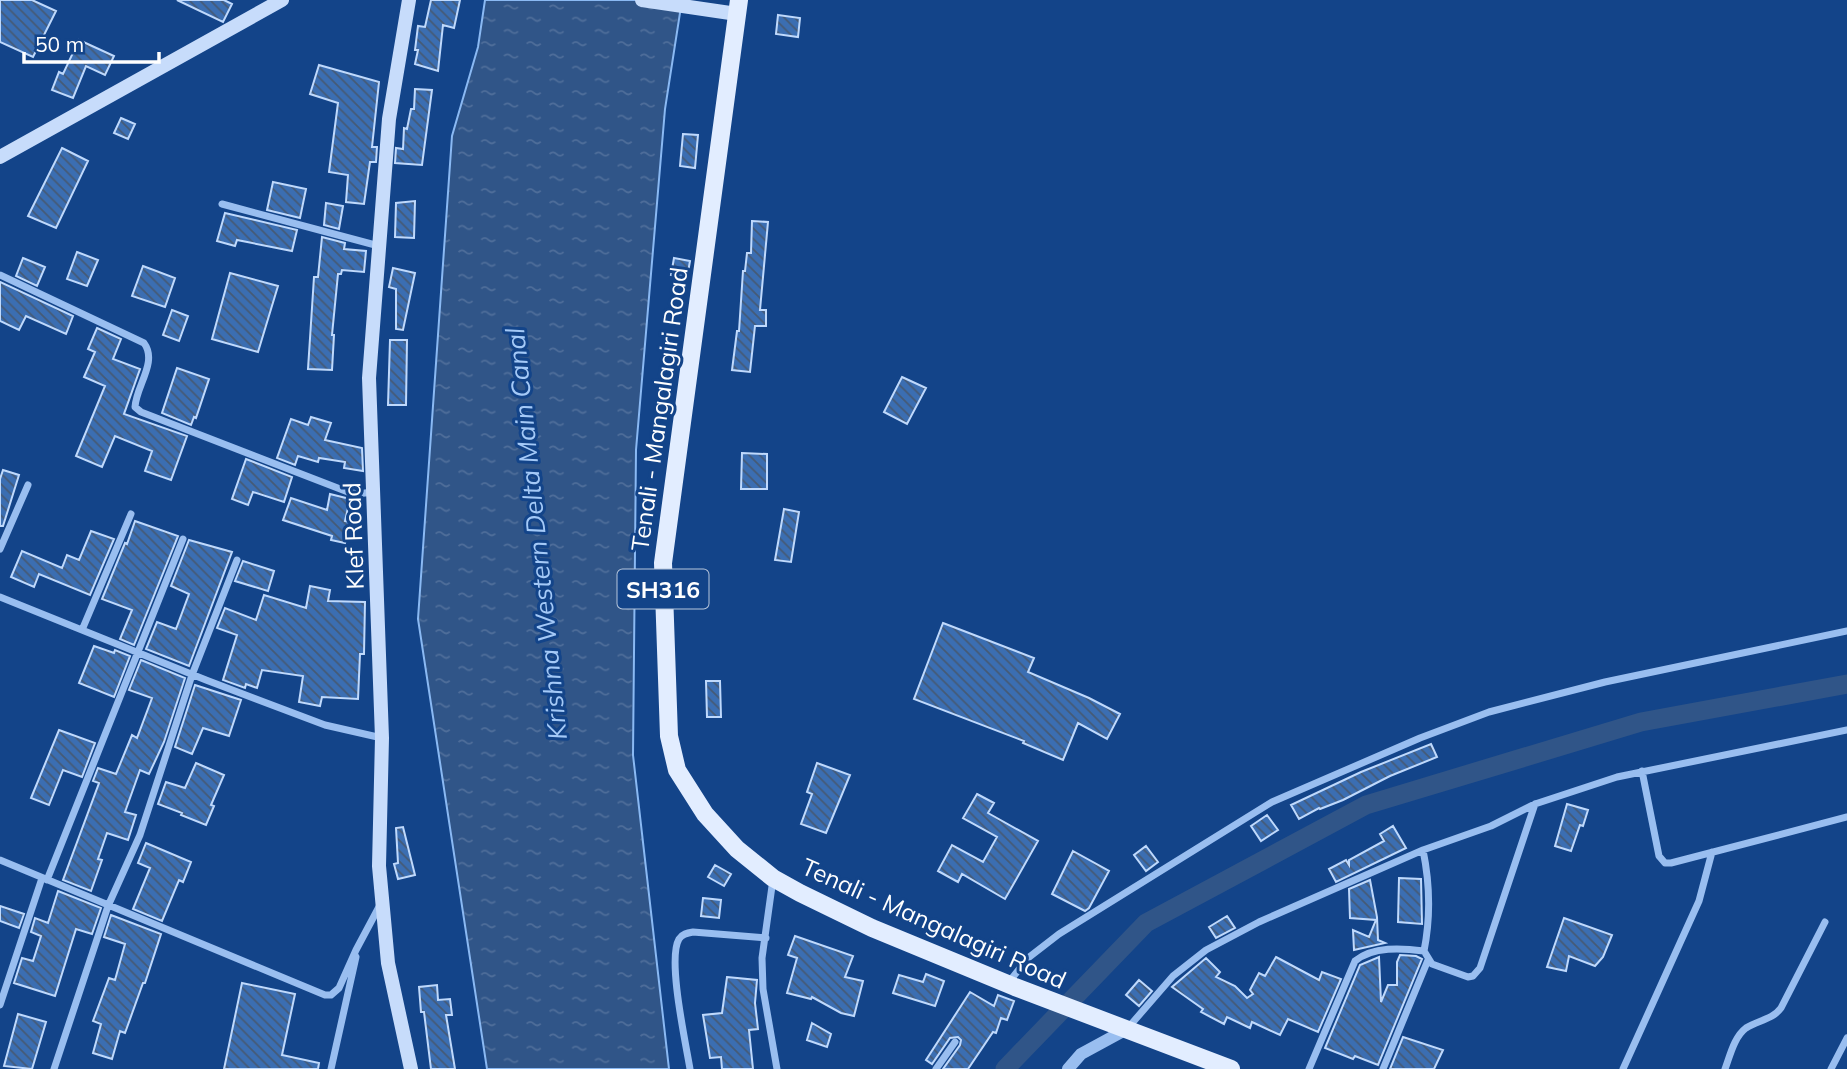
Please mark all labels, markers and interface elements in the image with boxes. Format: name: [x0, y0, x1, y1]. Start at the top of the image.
scale bar: [24, 21, 159, 65]
text: 50 m: [35, 31, 84, 57]
street label: Tenali - Mangalagiri Road: [624, 265, 694, 553]
water label: Krishna Western Delta Main Canal: [498, 326, 574, 742]
street label: Klef Road: [336, 482, 370, 590]
road number: SH316: [618, 569, 708, 608]
street label: Tenali - Mangalagiri Road: [797, 851, 1071, 995]

